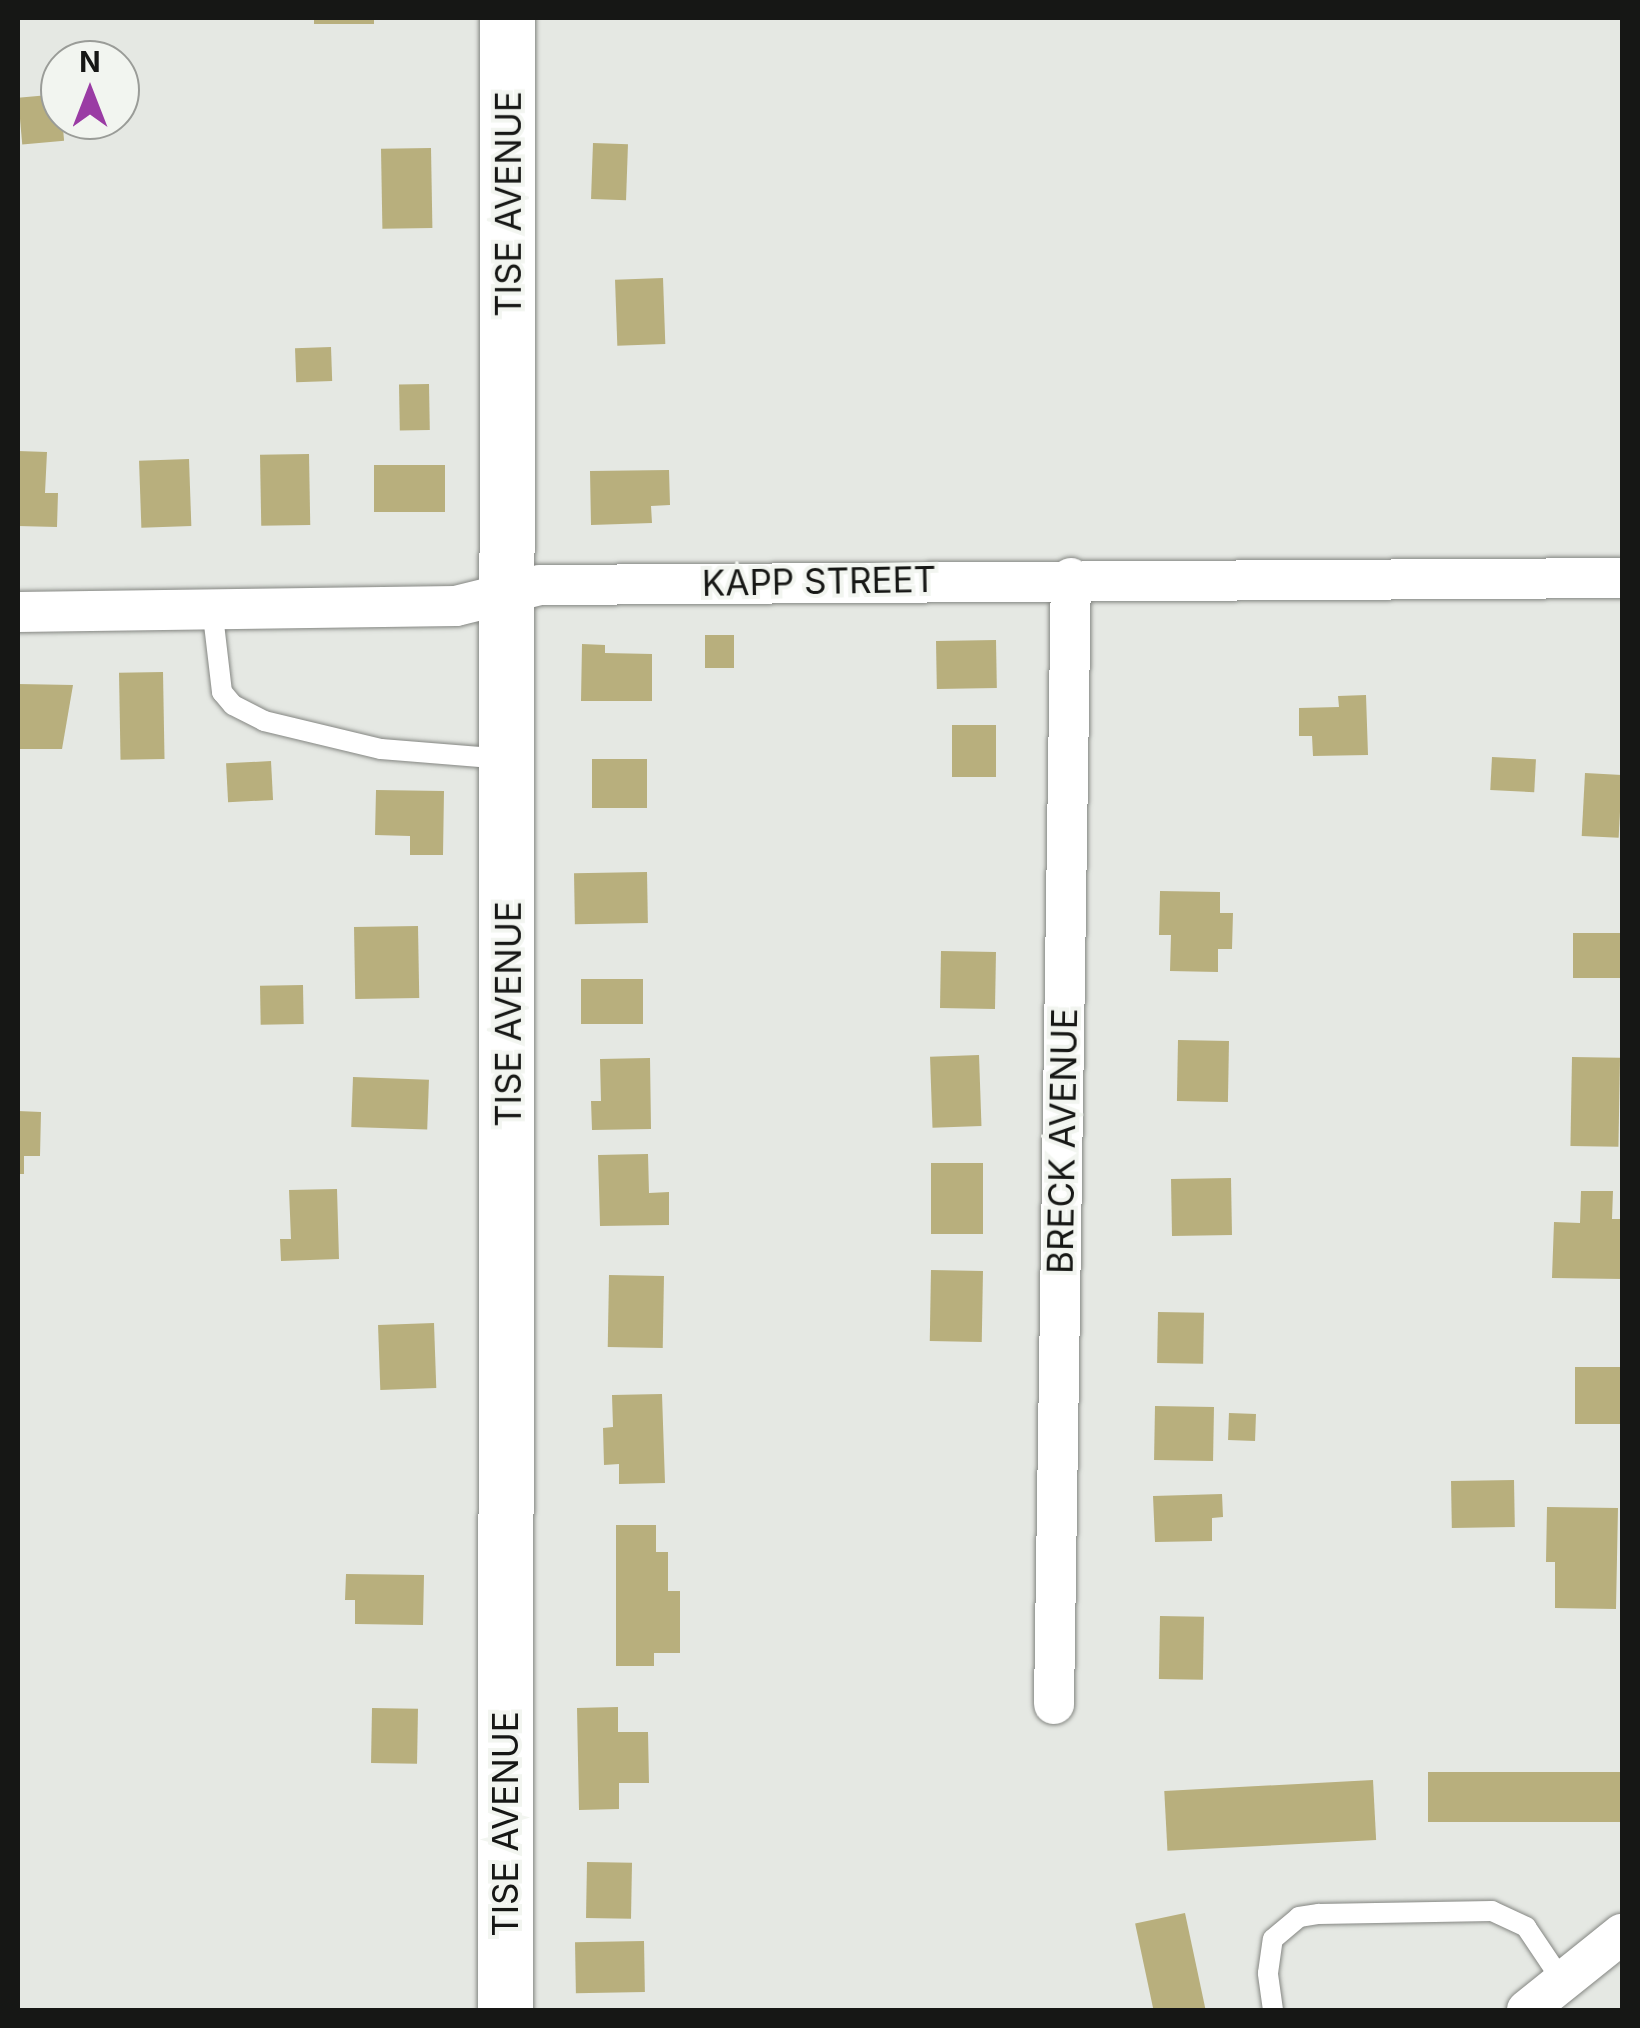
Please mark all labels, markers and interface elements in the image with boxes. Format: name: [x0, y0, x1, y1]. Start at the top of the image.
north arrow: [40, 40, 140, 140]
text: N: [79, 45, 101, 79]
street label: TISE AVENUE: [487, 91, 529, 317]
street label: KAPP STREET: [701, 558, 937, 604]
street label: TISE AVENUE: [487, 901, 529, 1127]
street label: BRECK AVENUE: [1039, 1008, 1085, 1274]
street label: TISE AVENUE: [484, 1711, 526, 1937]

